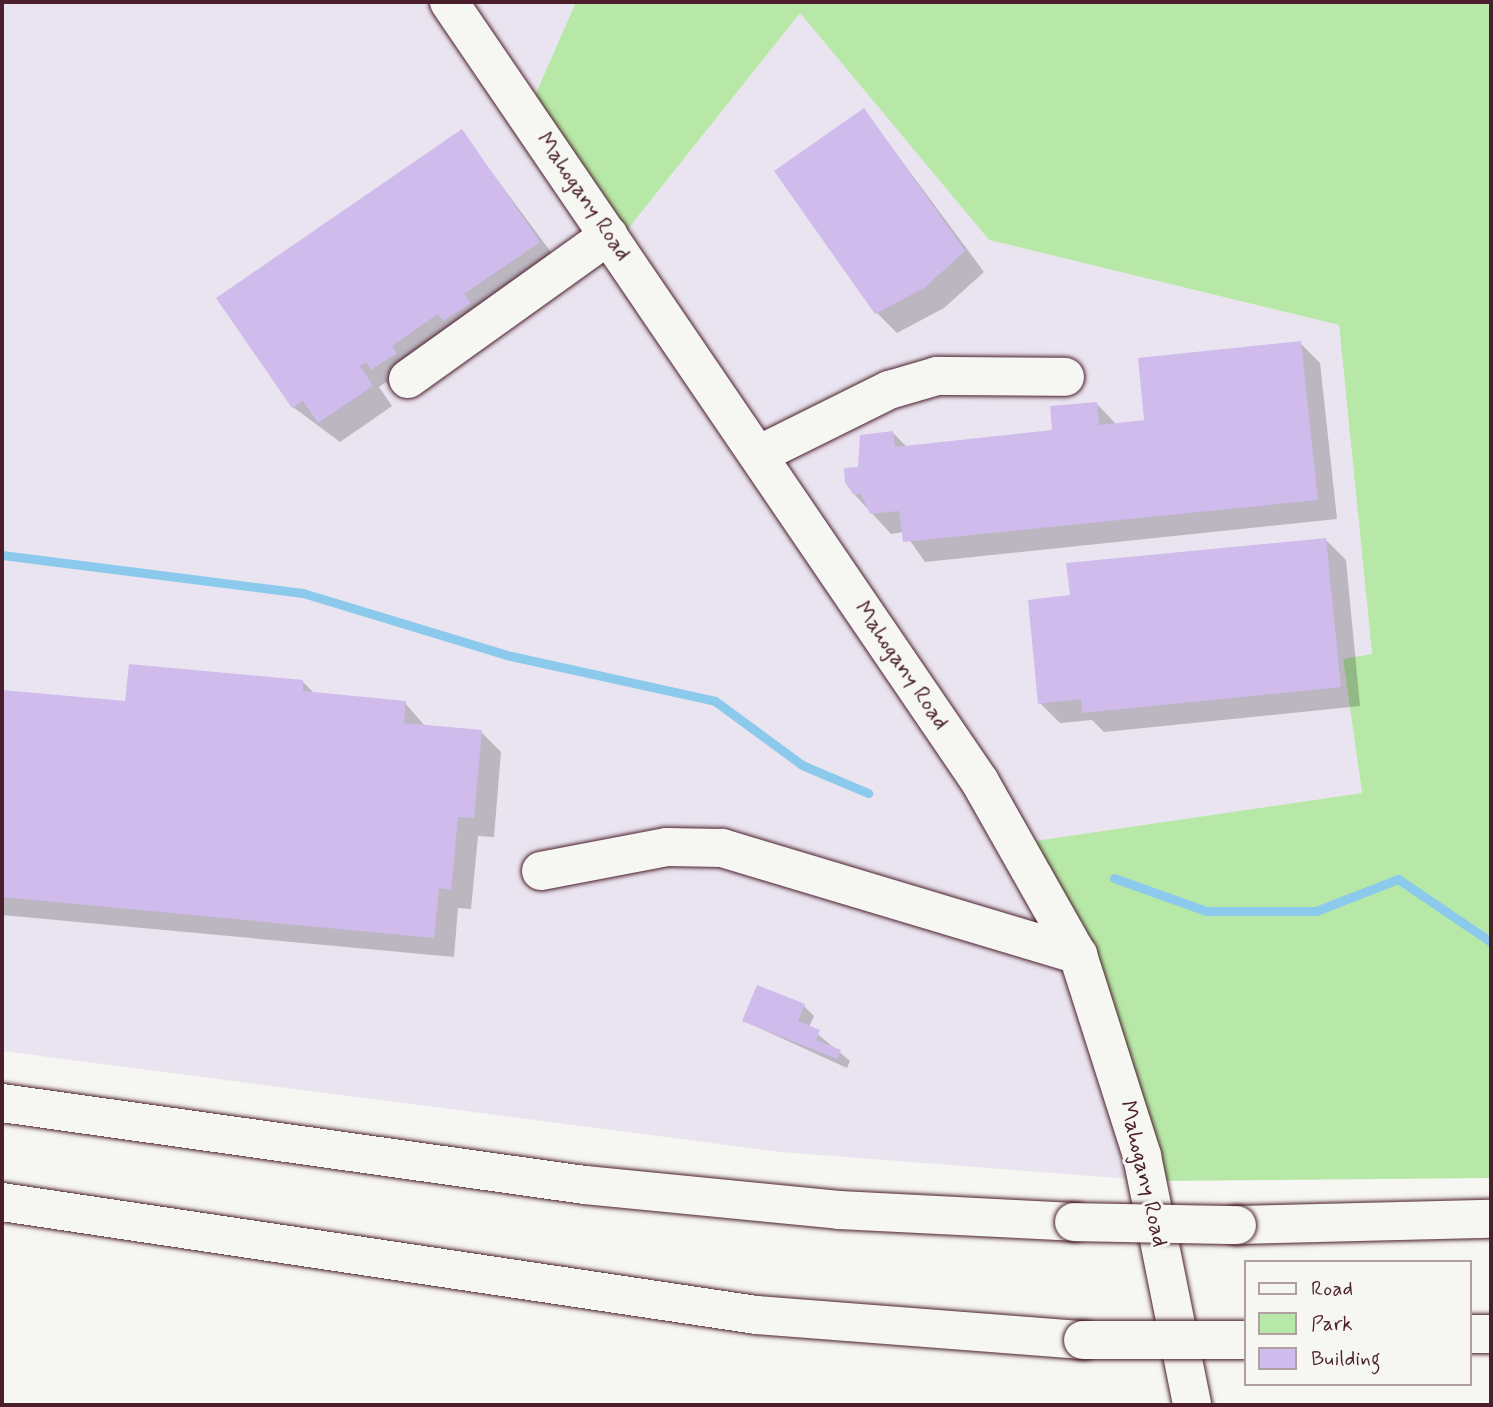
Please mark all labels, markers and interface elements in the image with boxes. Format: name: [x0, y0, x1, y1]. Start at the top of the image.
street label: Mahogany Road: [530, 127, 636, 267]
street label: Mahogany Road: [848, 596, 954, 736]
street label: Mahogany Road: [1113, 1098, 1173, 1250]
legend: [1244, 1260, 1472, 1386]
text: Road: [1311, 1275, 1353, 1303]
text: Park: [1311, 1310, 1353, 1338]
text: Building: [1311, 1345, 1381, 1373]

